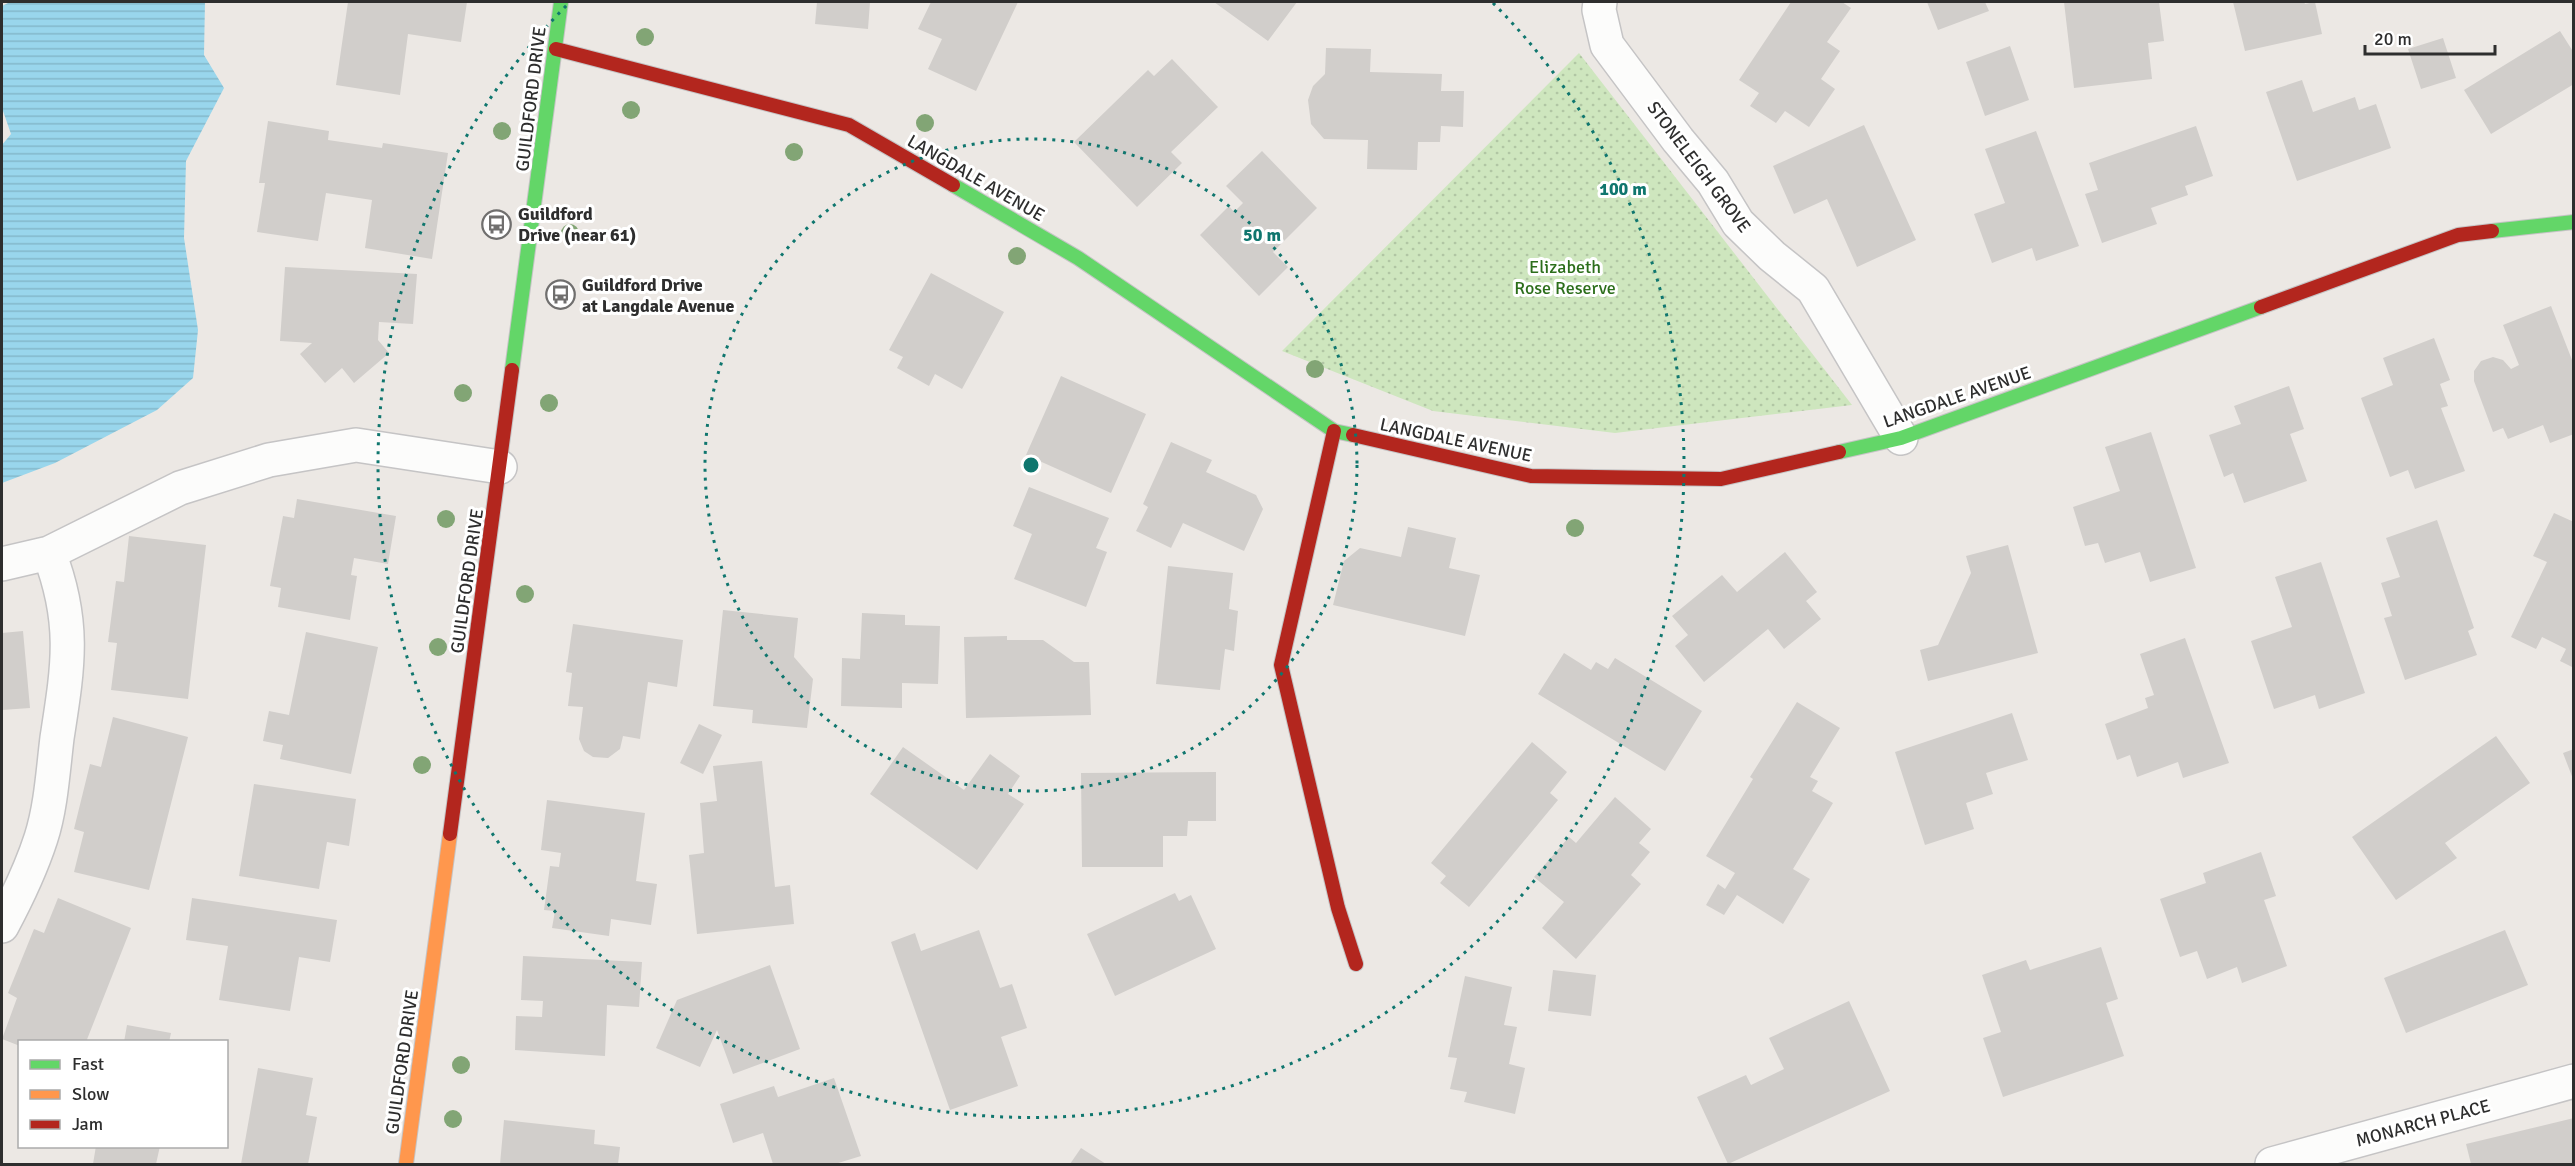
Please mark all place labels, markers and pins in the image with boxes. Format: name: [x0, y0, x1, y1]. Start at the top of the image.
place label: Guildford Drive (near 61): [518, 203, 636, 246]
bus stop icon: Guildford Drive (near 61): [481, 208, 513, 240]
place label: Guildford Drive at Langdale Avenue: [582, 274, 734, 317]
bus stop icon: Guildford Drive at Langdale Avenue: [545, 279, 577, 311]
centre of rings: [1021, 455, 1041, 475]

